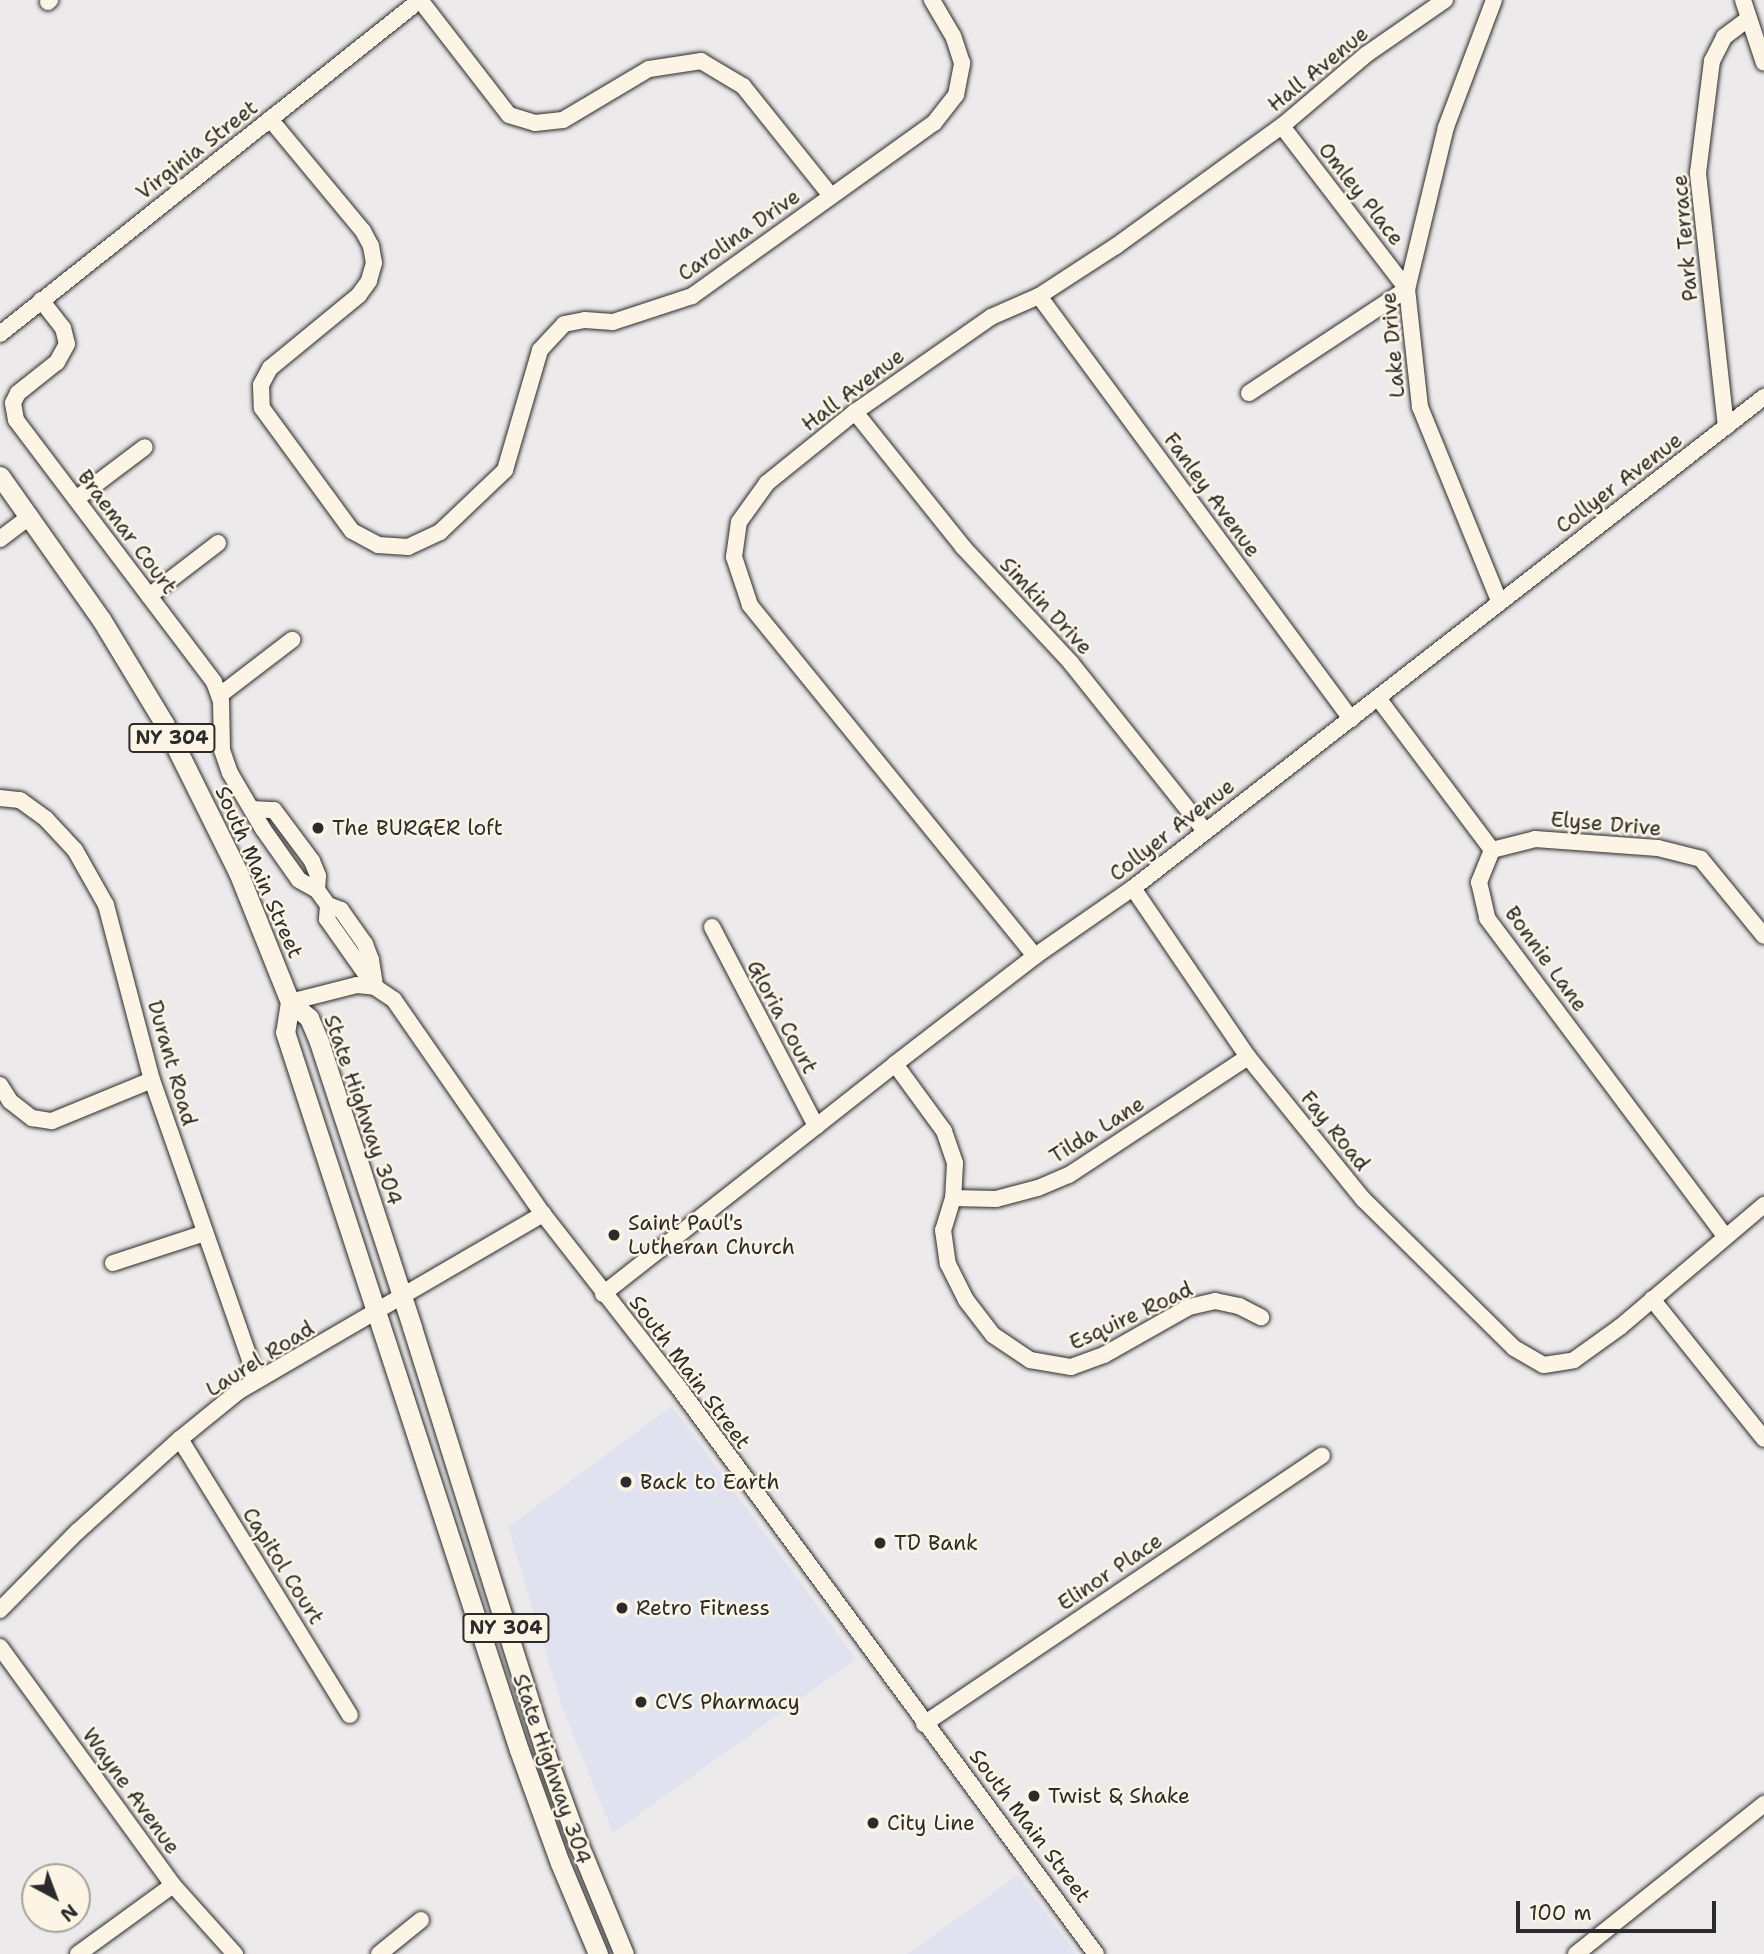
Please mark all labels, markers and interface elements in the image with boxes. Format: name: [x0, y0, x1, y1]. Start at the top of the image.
street label: Hall Avenue: [1263, 21, 1373, 117]
street label: Virginia Street: [131, 95, 263, 205]
street label: Omley Place: [1313, 137, 1409, 251]
street label: Park Terrace: [1667, 174, 1703, 302]
street label: Carolina Drive: [673, 184, 805, 286]
street label: Lake Drive: [1376, 291, 1410, 399]
street label: Hall Avenue: [797, 343, 909, 437]
street label: Collyer Avenue: [1551, 427, 1687, 539]
street label: Fanley Avenue: [1158, 428, 1266, 562]
street label: Braemar Court: [72, 465, 182, 599]
street label: Simkin Drive: [994, 552, 1098, 660]
road number: NY 304: [128, 722, 216, 754]
street label: Collyer Avenue: [1104, 773, 1240, 887]
street label: South Main Street: [210, 782, 308, 962]
street label: Elyse Drive: [1550, 807, 1662, 841]
place label: The BURGER loft: [332, 815, 503, 841]
marker: The BURGER loft: [310, 820, 326, 836]
street label: Bonnie Lane: [1499, 901, 1593, 1017]
street label: Gloria Court: [742, 956, 822, 1078]
street label: Durant Road: [142, 997, 202, 1129]
street label: State Highway 304: [319, 1011, 407, 1209]
street label: Fay Road: [1295, 1086, 1375, 1176]
street label: Tilda Lane: [1045, 1091, 1149, 1169]
place label: Saint Paul's Lutheran Church: [628, 1210, 795, 1260]
marker: Saint Paul's Lutheran Church: [606, 1227, 622, 1243]
street label: Esquire Road: [1065, 1276, 1197, 1356]
street label: South Main Street: [624, 1290, 756, 1454]
street label: Laurel Road: [201, 1316, 319, 1402]
place label: Back to Earth: [640, 1469, 780, 1495]
marker: Back to Earth: [618, 1474, 634, 1490]
street label: Capitol Court: [237, 1503, 329, 1629]
street label: Elinor Place: [1053, 1528, 1167, 1616]
place label: TD Bank: [894, 1530, 978, 1556]
marker: TD Bank: [872, 1535, 888, 1551]
place label: Retro Fitness: [636, 1595, 770, 1621]
marker: Retro Fitness: [614, 1600, 630, 1616]
road number: NY 304: [462, 1612, 550, 1644]
street label: State Highway 304: [508, 1670, 596, 1868]
place label: CVS Pharmacy: [655, 1689, 800, 1715]
marker: CVS Pharmacy: [633, 1694, 649, 1710]
street label: Wayne Avenue: [77, 1723, 185, 1859]
street label: South Main Street: [964, 1744, 1096, 1908]
place label: Twist & Shake: [1048, 1783, 1190, 1809]
marker: Twist & Shake: [1026, 1788, 1042, 1804]
place label: City Line: [887, 1810, 975, 1836]
marker: City Line: [865, 1815, 881, 1831]
north arrow: [21, 1863, 91, 1933]
scale bar: [1519, 1888, 1718, 1932]
text: N: [55, 1898, 83, 1927]
text: 100 m: [1529, 1899, 1592, 1927]

